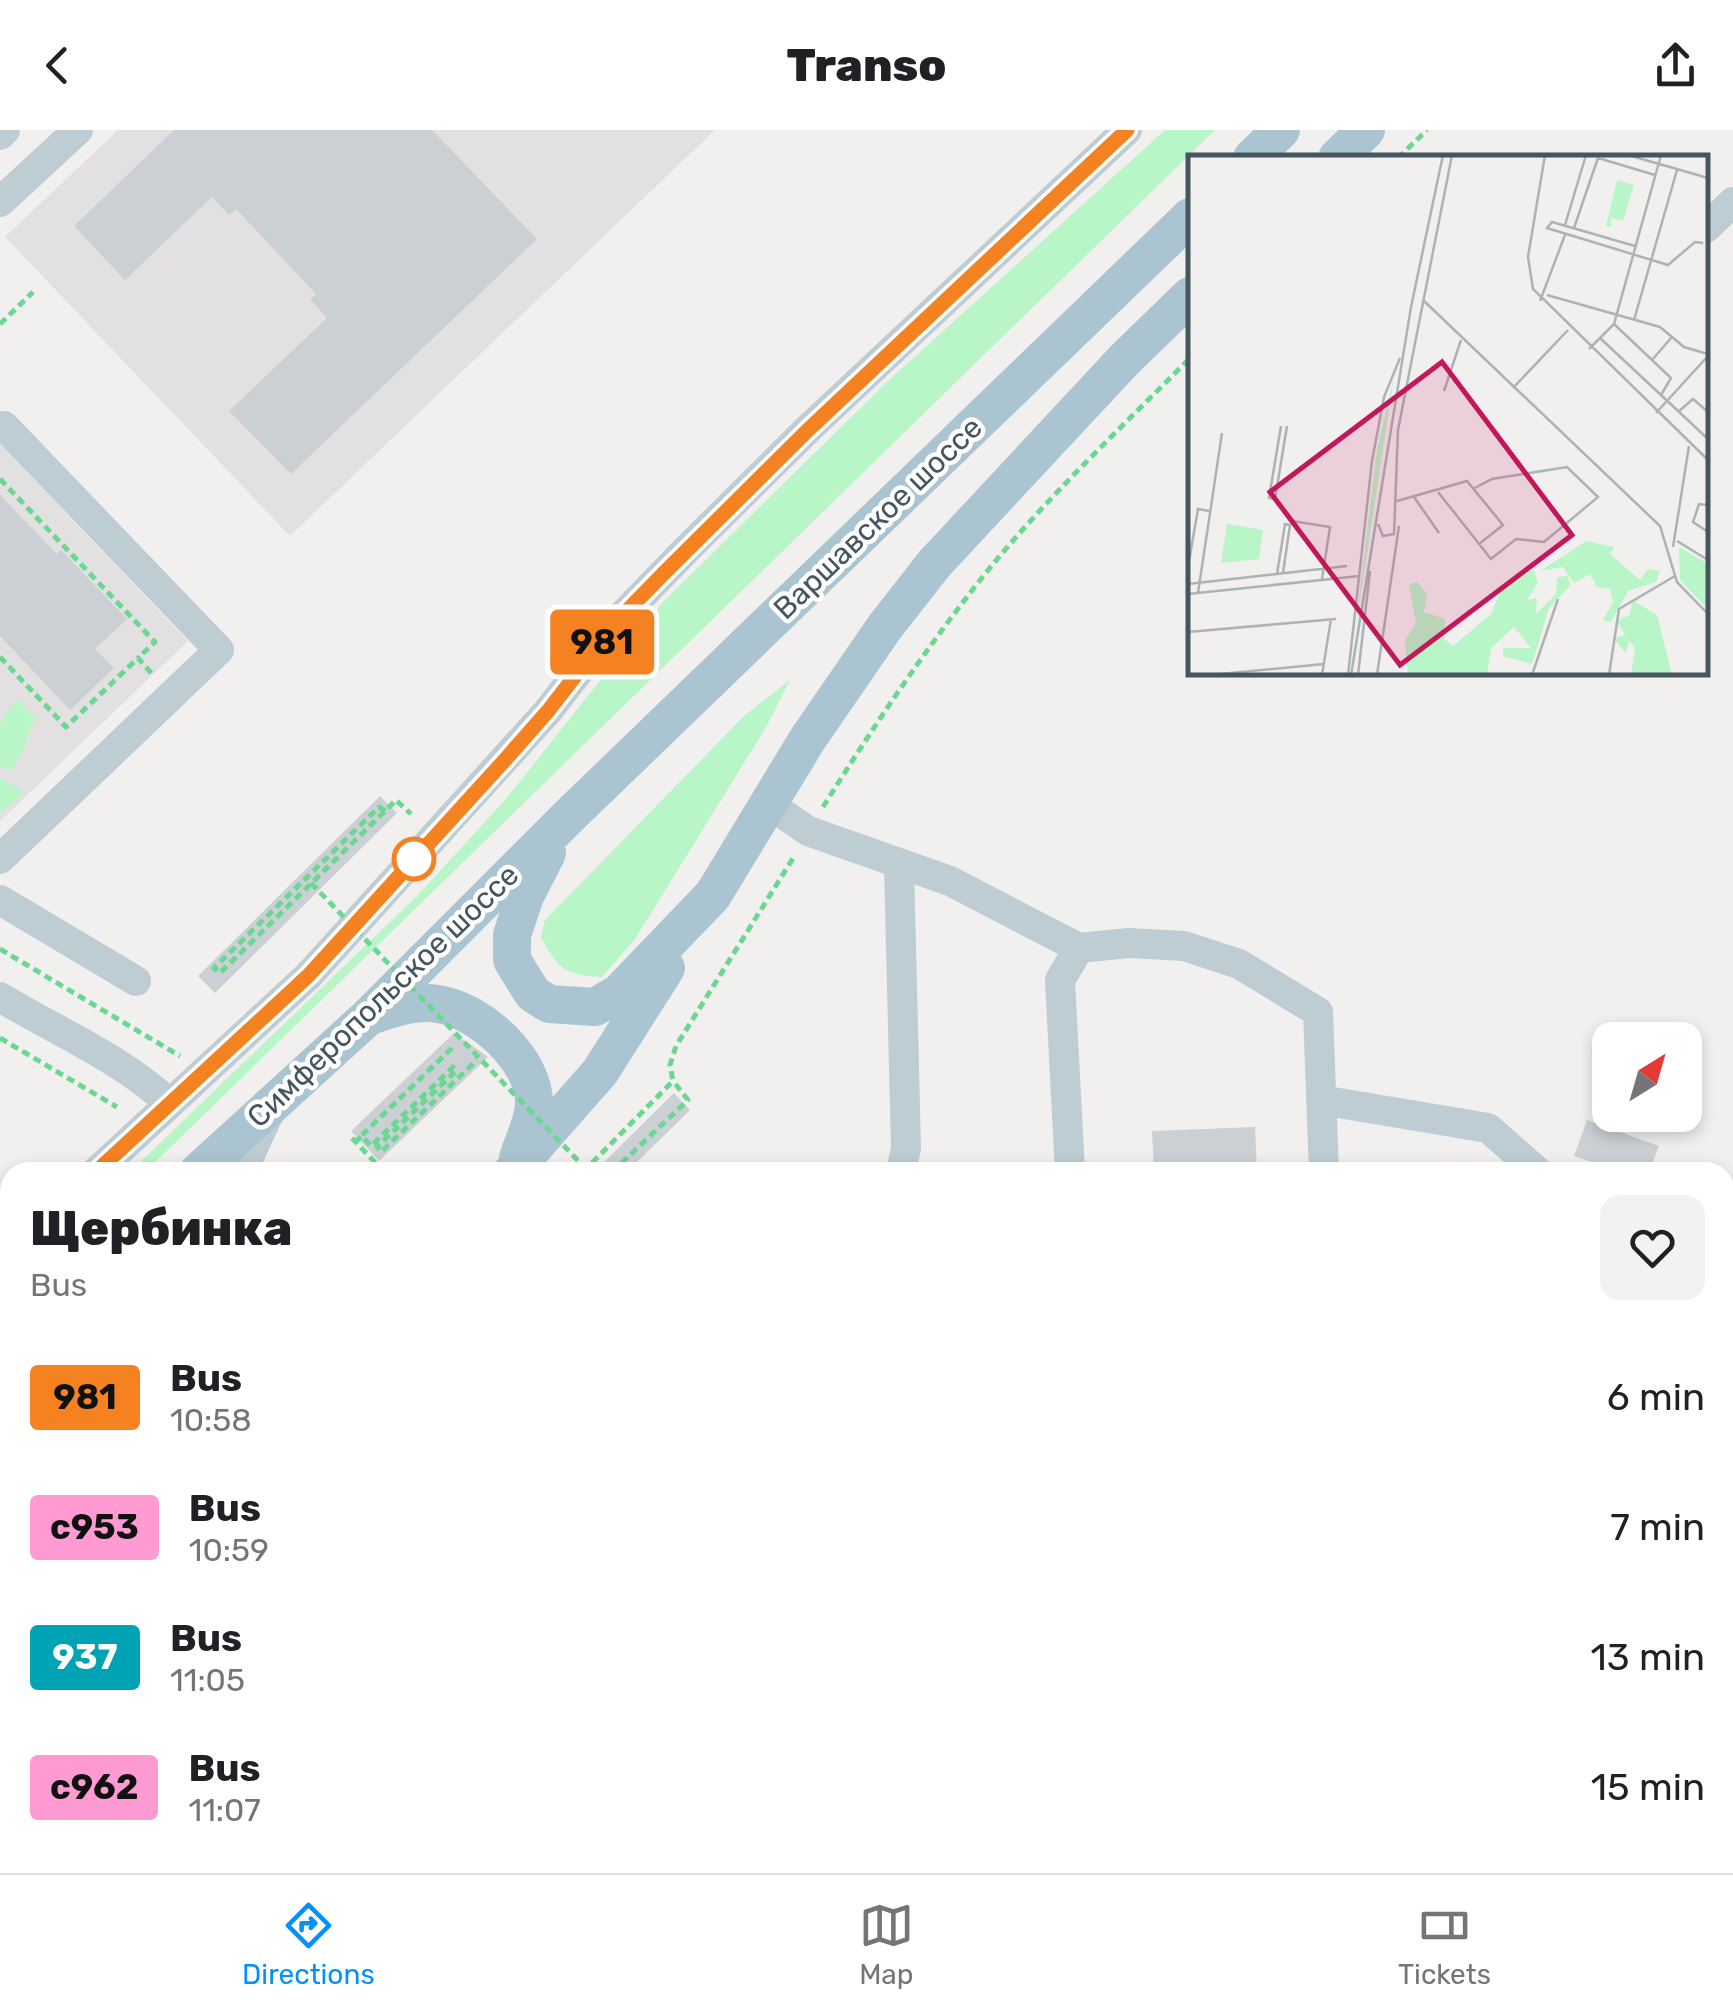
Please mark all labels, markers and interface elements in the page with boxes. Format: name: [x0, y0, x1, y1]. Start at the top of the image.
icon: back: [30, 38, 85, 93]
icon: share: [1648, 38, 1703, 93]
text: Transo: [787, 39, 946, 92]
inset map: [1188, 155, 1708, 675]
street label: Варшавское шоссе: [766, 409, 990, 627]
line badge: 981: [544, 610, 660, 674]
text: 981: [570, 621, 634, 663]
unlabelled marker: [393, 838, 435, 880]
street label: Симферопольское шоссе: [240, 857, 526, 1135]
north arrow: [1592, 1022, 1702, 1132]
map controls: [1592, 1022, 1702, 1132]
button: heart: [1600, 1195, 1705, 1300]
text: Щербинка: [30, 1200, 292, 1257]
text: Bus: [30, 1266, 87, 1304]
text: Bus: [170, 1355, 242, 1401]
text: 6 min: [1607, 1374, 1705, 1420]
text: 981: [53, 1376, 117, 1418]
text: 10:58: [170, 1401, 252, 1439]
text: Bus: [189, 1485, 261, 1531]
text: 7 min: [1610, 1504, 1705, 1550]
text: с953: [50, 1506, 139, 1548]
text: 10:59: [189, 1531, 269, 1569]
text: Bus: [170, 1615, 242, 1661]
text: 13 min: [1591, 1634, 1705, 1680]
text: 937: [52, 1636, 118, 1678]
text: 11:05: [170, 1661, 245, 1699]
text: Bus: [188, 1745, 261, 1791]
text: 15 min: [1591, 1764, 1705, 1810]
text: с962: [50, 1766, 138, 1808]
text: 11:07: [188, 1791, 261, 1829]
tab: Directions: [242, 1898, 375, 1991]
tab: Map: [859, 1898, 914, 1991]
tab: Tickets: [1398, 1898, 1491, 1991]

